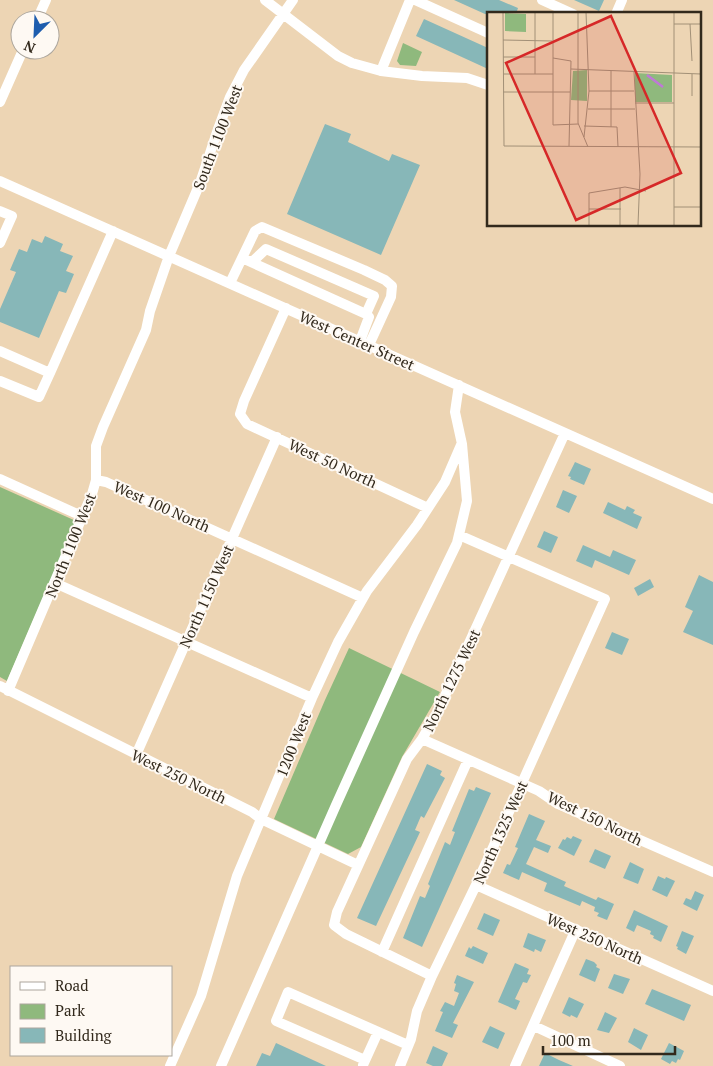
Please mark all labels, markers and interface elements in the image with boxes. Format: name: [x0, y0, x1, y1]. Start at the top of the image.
north arrow: [10, 10, 60, 60]
inset map: [487, 12, 700, 226]
text: N: [20, 36, 38, 58]
street label: South 1100 West: [188, 81, 246, 193]
street label: West Center Street: [296, 306, 418, 375]
street label: West 50 North: [286, 434, 381, 492]
street label: West 100 North: [111, 476, 213, 536]
street label: North 1100 West: [40, 489, 100, 600]
street label: North 1150 West: [174, 541, 238, 651]
street label: North 1275 West: [418, 625, 485, 734]
street label: 1200 West: [271, 708, 315, 779]
street label: West 250 North: [128, 744, 230, 808]
street label: North 1325 West: [468, 777, 532, 887]
street label: West 150 North: [544, 786, 646, 850]
street label: West 250 North: [544, 908, 646, 968]
legend: [10, 966, 172, 1056]
text: Road: [55, 975, 88, 995]
text: Park: [55, 1000, 85, 1020]
scale bar: [543, 1024, 676, 1056]
text: Building: [55, 1025, 113, 1045]
text: 100 m: [550, 1030, 591, 1050]

